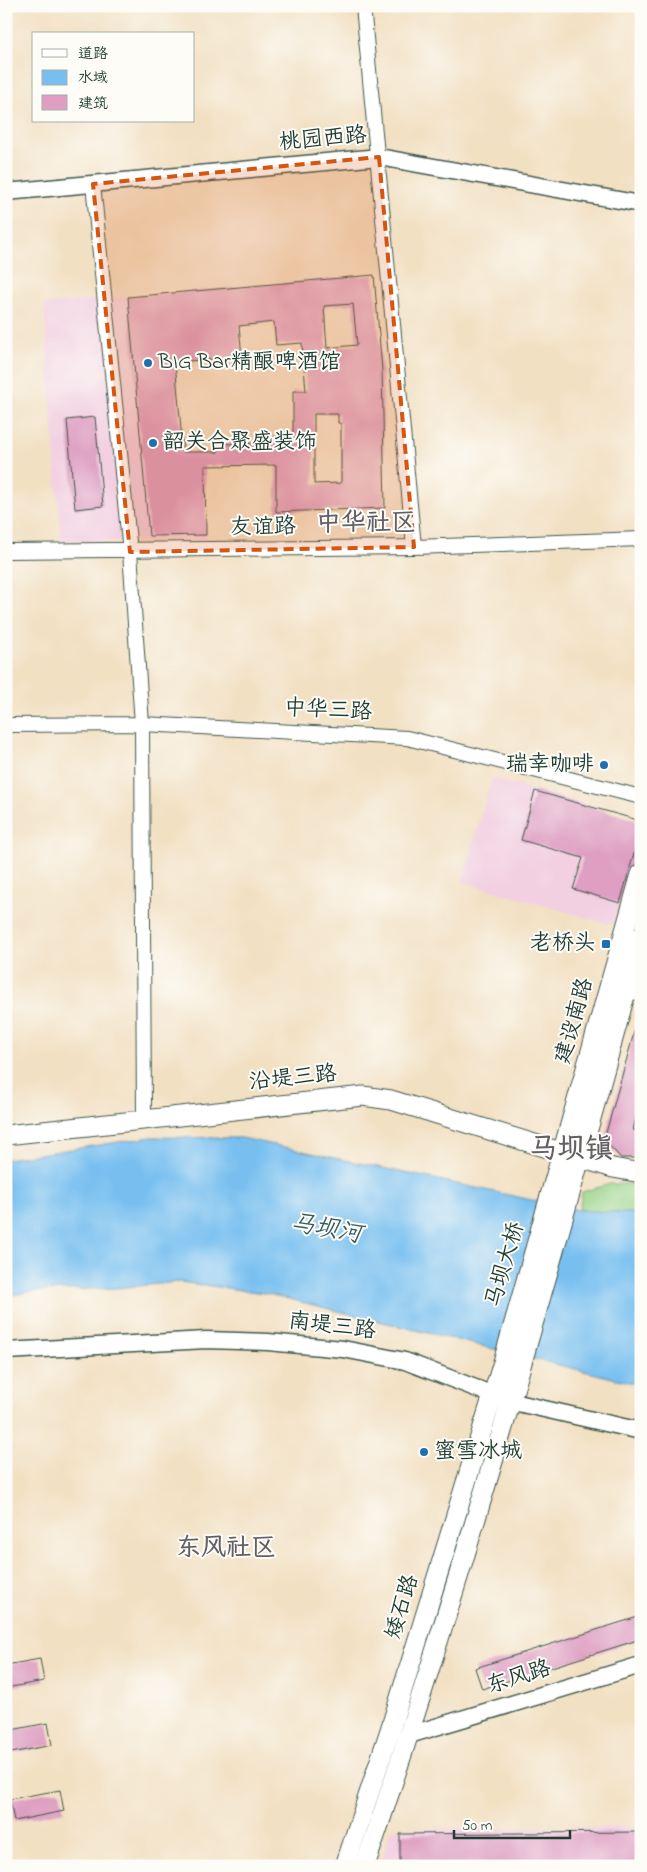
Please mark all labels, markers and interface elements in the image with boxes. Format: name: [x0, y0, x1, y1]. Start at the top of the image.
legend: [32, 32, 195, 122]
text: 道路: [78, 43, 108, 65]
text: 水域: [78, 67, 108, 89]
text: 建筑: [78, 93, 108, 115]
street label: 桃园西路: [278, 120, 368, 160]
place label: BIG Bar精酿啤酒馆: [157, 347, 341, 379]
marker: BIG Bar精酿啤酒馆: [142, 357, 154, 369]
place label: 韶关合聚盛装饰: [163, 427, 317, 459]
marker: 韶关合聚盛装饰: [147, 437, 159, 449]
district label: 中华社区: [316, 506, 416, 542]
street label: 友谊路: [230, 511, 296, 545]
street label: 中华三路: [283, 693, 373, 729]
place label: 瑞幸咖啡: [506, 749, 594, 781]
marker: 瑞幸咖啡: [598, 759, 610, 771]
place label: 老桥头: [530, 928, 596, 960]
marker: 老桥头: [600, 938, 612, 950]
street label: 建设南路: [547, 974, 603, 1068]
street label: 沿堤三路: [248, 1058, 338, 1100]
district label: 马坝镇: [529, 1130, 613, 1171]
water label: 马坝河: [288, 1207, 368, 1254]
street label: 马坝大桥: [478, 1218, 534, 1312]
street label: 南堤三路: [286, 1306, 378, 1348]
place label: 蜜雪冰城: [434, 1436, 522, 1468]
marker: 蜜雪冰城: [418, 1446, 430, 1458]
district label: 东风社区: [176, 1531, 276, 1567]
street label: 矮石路: [378, 1571, 428, 1643]
street label: 东风路: [483, 1653, 555, 1703]
scale bar: [454, 1807, 571, 1839]
text: 50 m: [462, 1815, 493, 1837]

